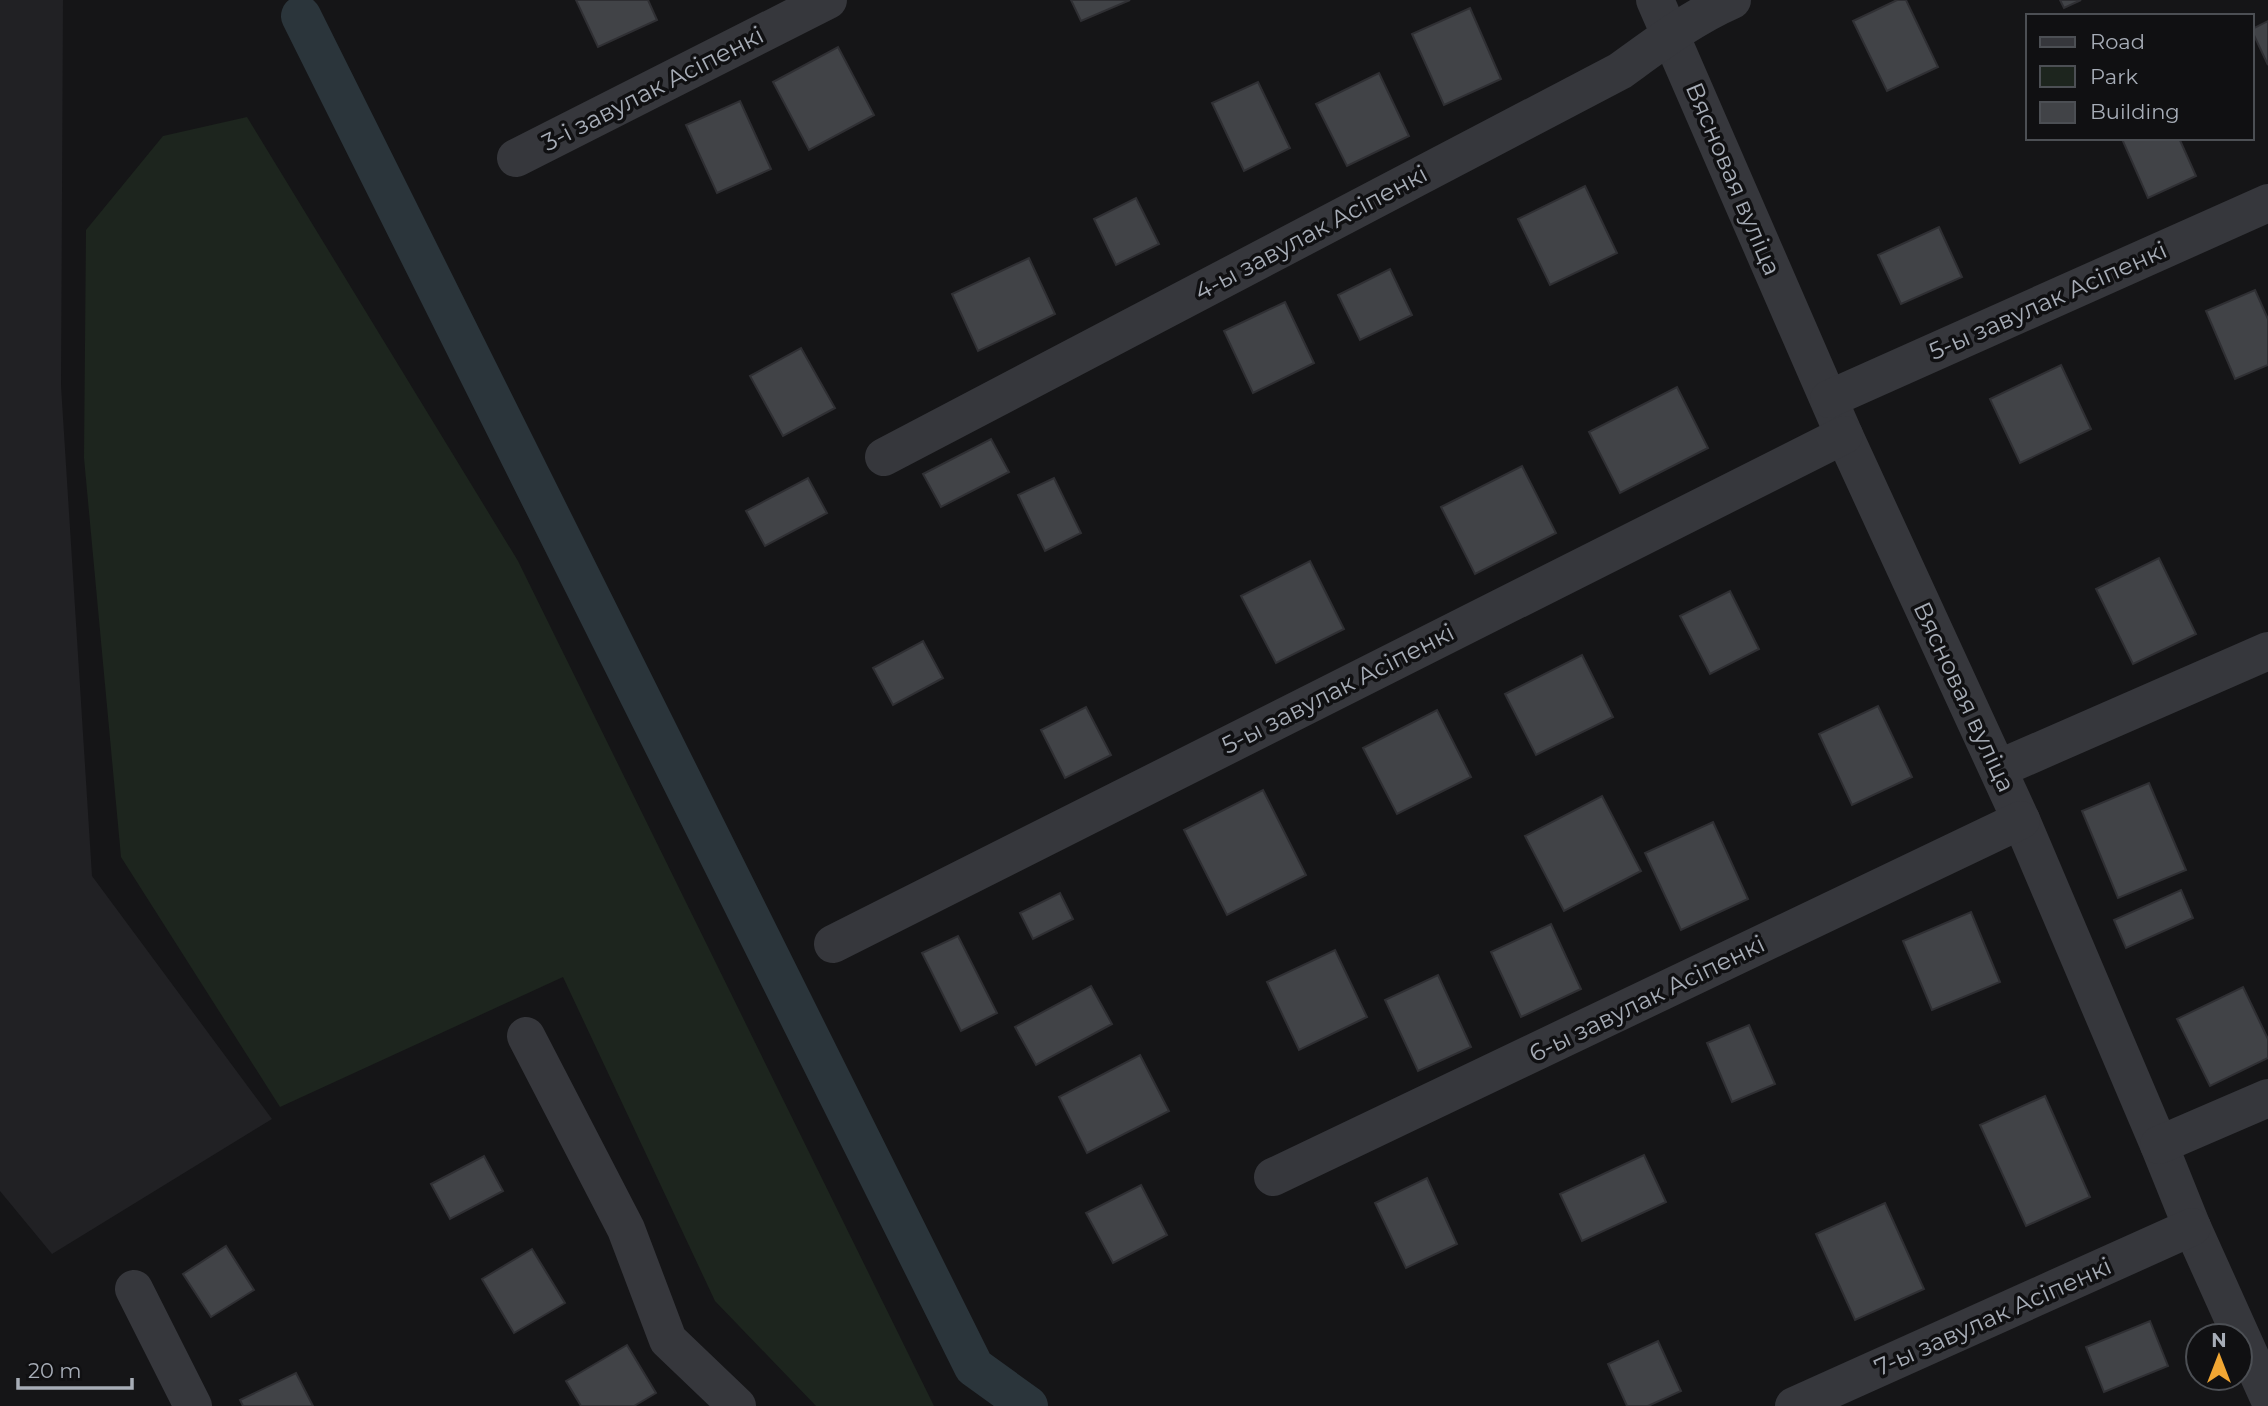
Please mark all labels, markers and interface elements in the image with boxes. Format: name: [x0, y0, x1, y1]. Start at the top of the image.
legend: [2026, 14, 2254, 140]
street label: 3-і завулак Асіпенкі: [537, 20, 768, 157]
text: Road: [2090, 29, 2145, 54]
text: Park: [2090, 64, 2138, 89]
street label: Вясновая вуліца: [1680, 78, 1787, 280]
text: Building: [2090, 99, 2180, 124]
street label: 4-ы завулак Асіпенкі: [1189, 159, 1432, 306]
street label: 5-ы завулак Асіпенкі: [1925, 235, 2171, 366]
street label: Вясновая вуліца: [1908, 597, 2021, 796]
street label: 5-ы завулак Асіпенкі: [1217, 617, 1459, 760]
street label: 6-ы завулак Асіпенкі: [1524, 929, 1769, 1068]
street label: 7-ы завулак Асіпенкі: [1870, 1251, 2116, 1382]
north arrow: [2184, 1322, 2254, 1392]
text: N: [2211, 1329, 2227, 1352]
scale bar: [18, 1346, 131, 1390]
text: 20 m: [28, 1358, 82, 1383]

